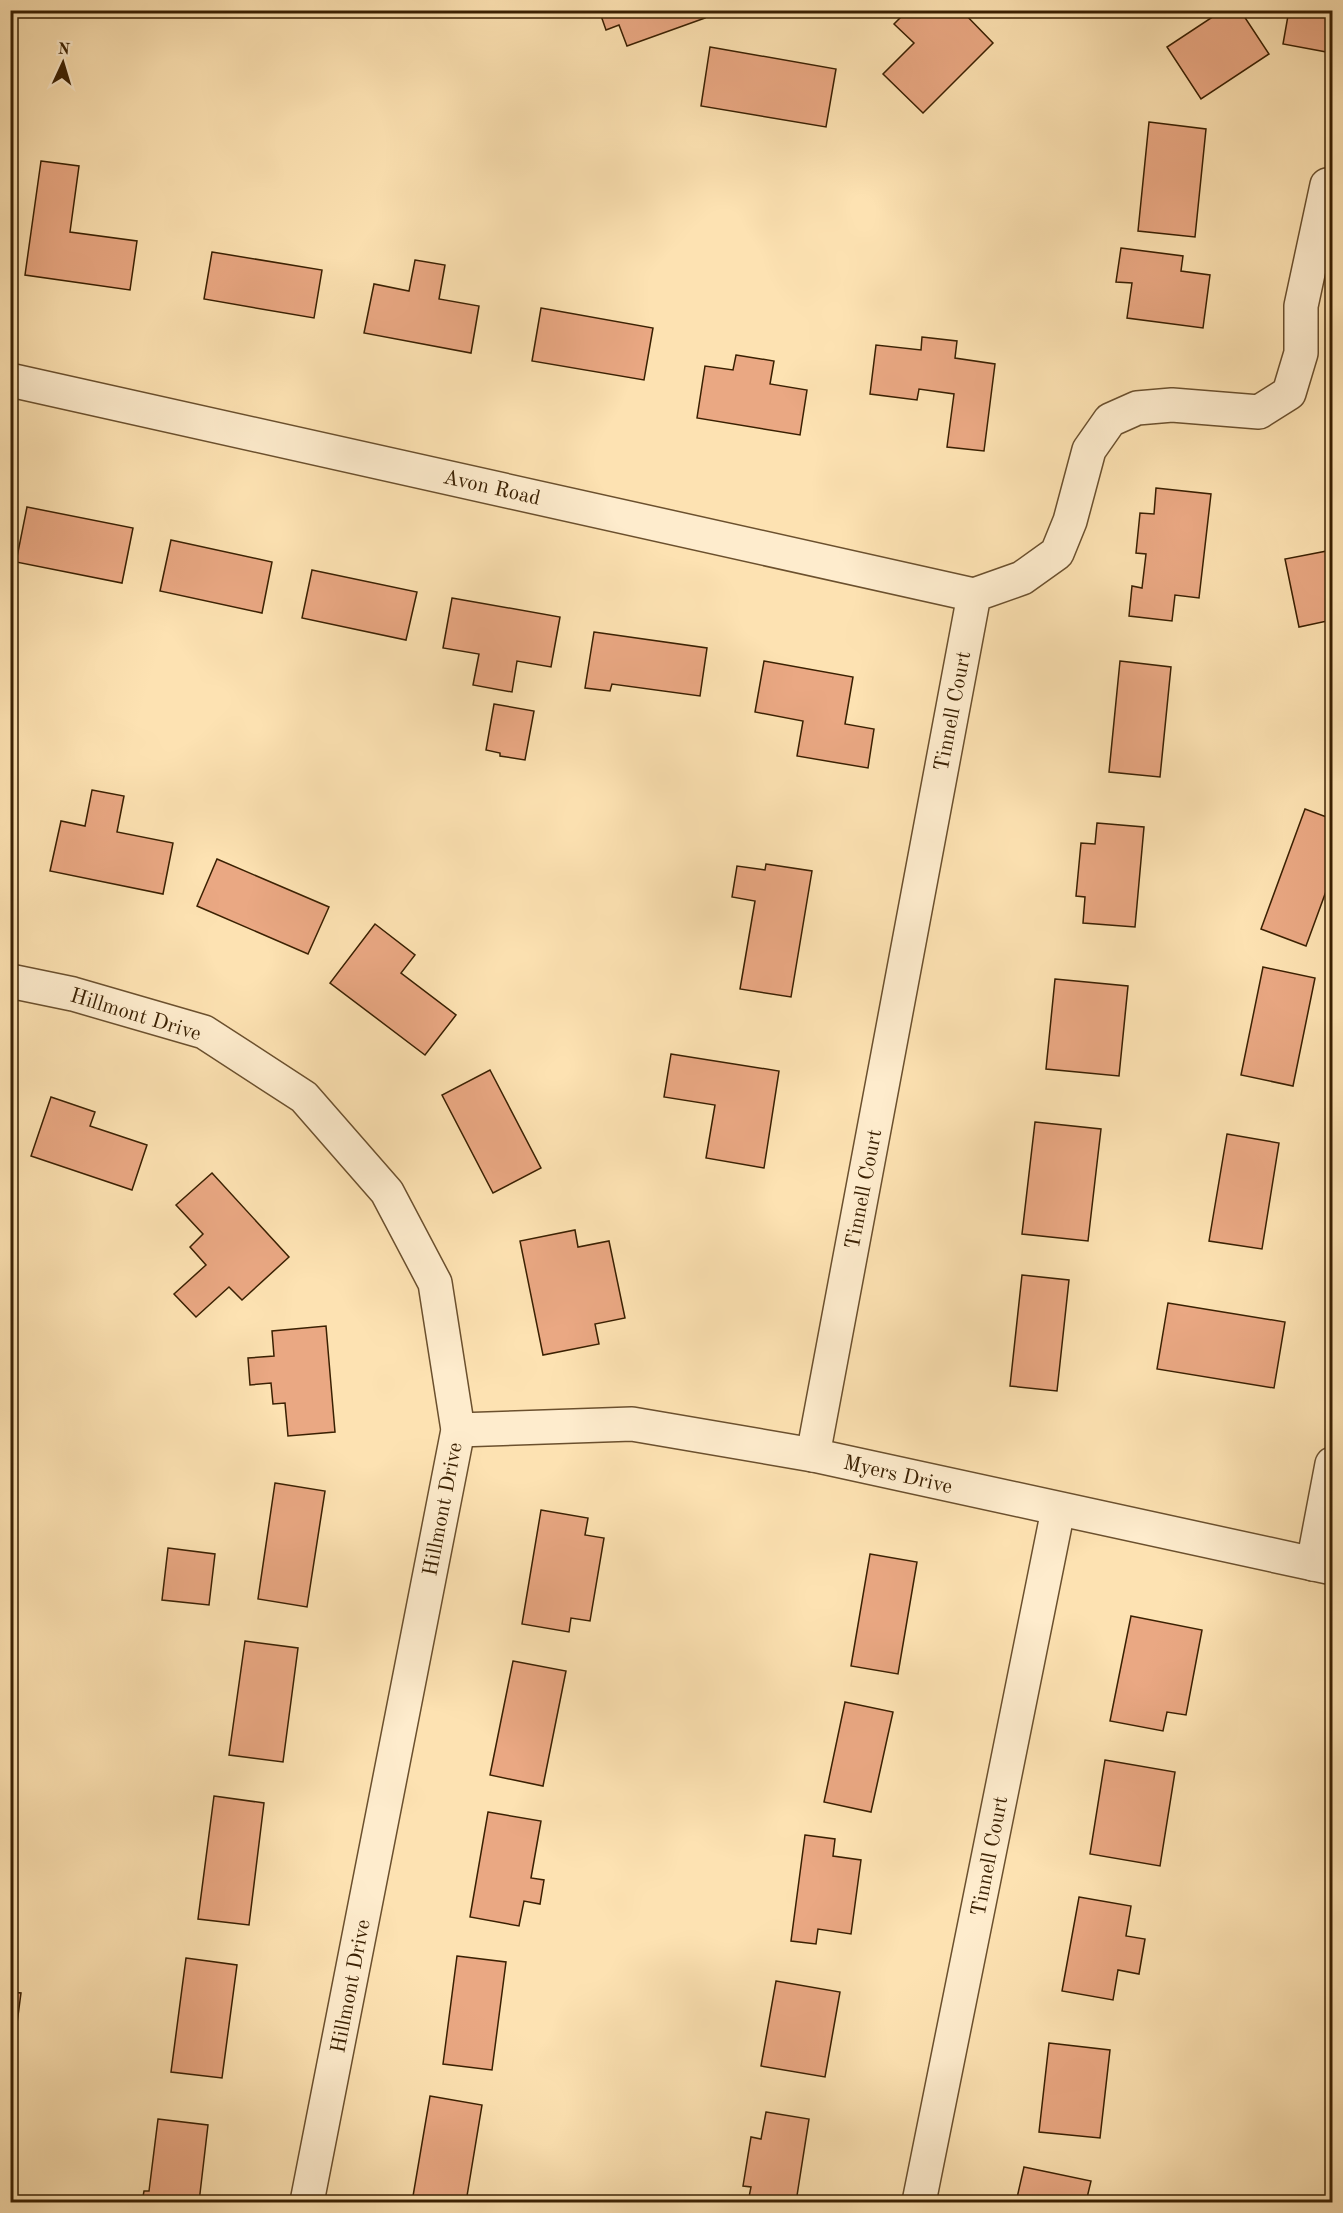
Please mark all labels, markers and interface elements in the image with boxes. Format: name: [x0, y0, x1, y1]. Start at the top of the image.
north arrow: [33, 33, 93, 93]
text: N: [57, 42, 71, 58]
street label: Avon Road: [441, 467, 542, 510]
street label: Tinnell Court: [932, 649, 975, 773]
street label: Hillmont Drive: [68, 986, 204, 1045]
street label: Tinnell Court: [843, 1127, 886, 1251]
street label: Hillmont Drive: [420, 1441, 467, 1578]
street label: Myers Drive: [841, 1453, 954, 1498]
street label: Tinnell Court: [969, 1794, 1012, 1918]
street label: Hillmont Drive: [328, 1918, 375, 2055]

